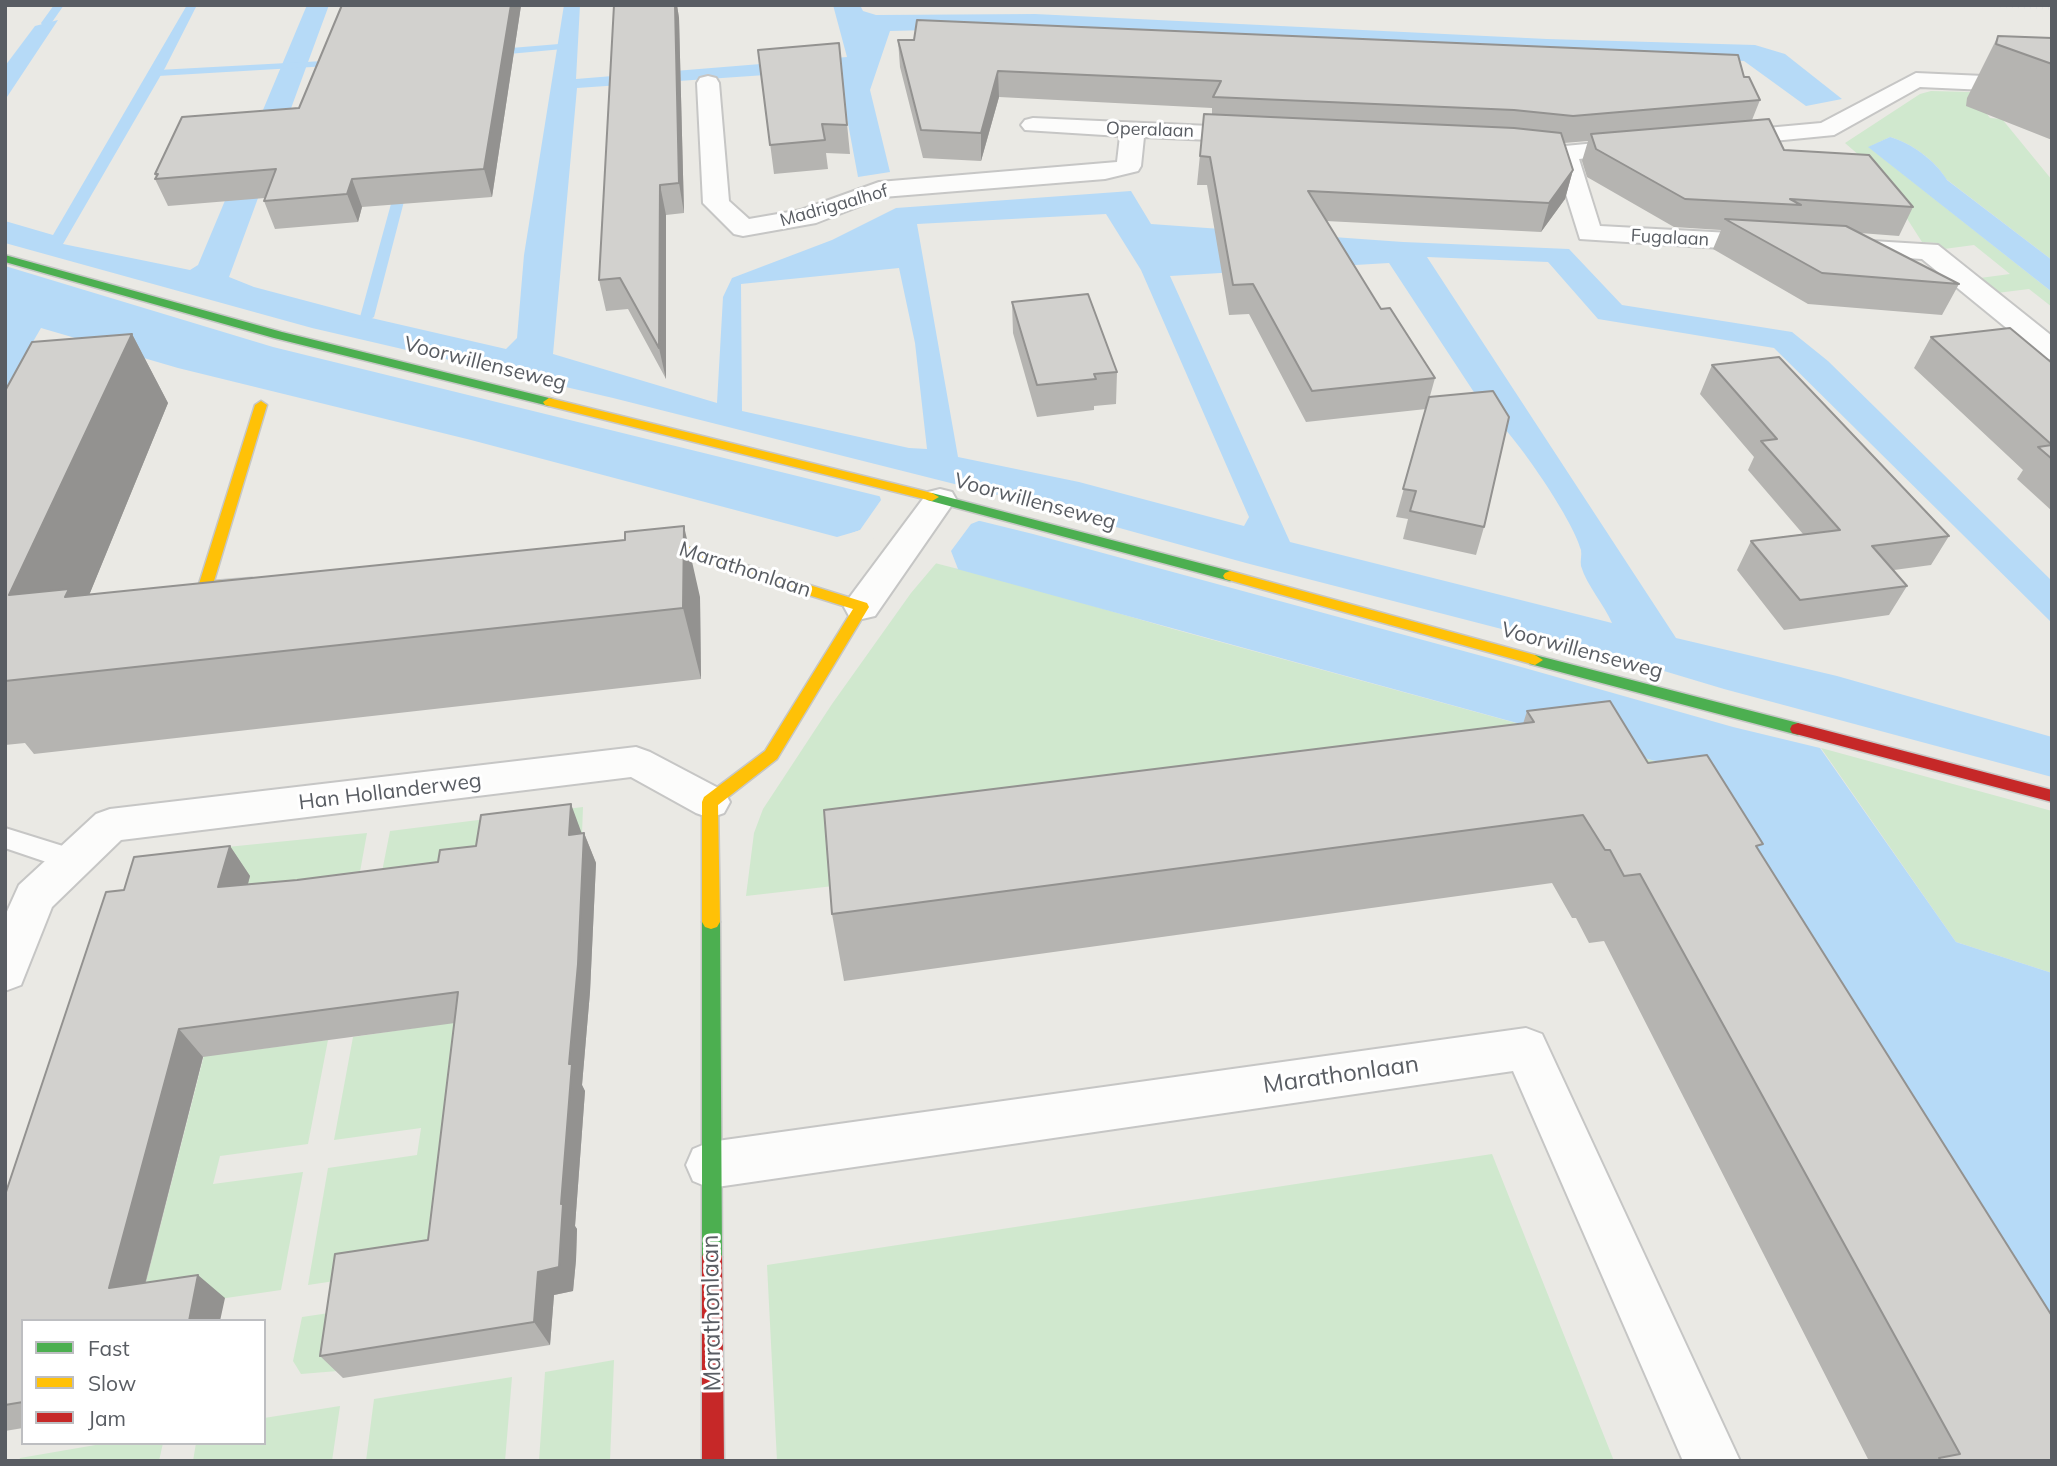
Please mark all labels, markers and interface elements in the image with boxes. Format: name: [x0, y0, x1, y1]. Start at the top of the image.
street label: Operalaan: [1106, 118, 1194, 142]
street label: Madrigaalhof: [777, 180, 891, 232]
street label: Fugalaan: [1630, 225, 1710, 251]
street label: Voorwillenseweg: [401, 332, 569, 396]
street label: Voorwillenseweg: [951, 468, 1119, 536]
street label: Marathonlaan: [676, 537, 814, 603]
street label: Voorwillenseweg: [1498, 617, 1666, 685]
street label: Han Hollanderweg: [297, 768, 483, 816]
street label: Marathonlaan: [1261, 1050, 1421, 1100]
street label: Marathonlaan: [696, 1234, 728, 1392]
legend: [21, 1319, 266, 1445]
text: Fast: [88, 1335, 130, 1361]
text: Slow: [88, 1370, 136, 1396]
text: Jam: [88, 1405, 126, 1431]

